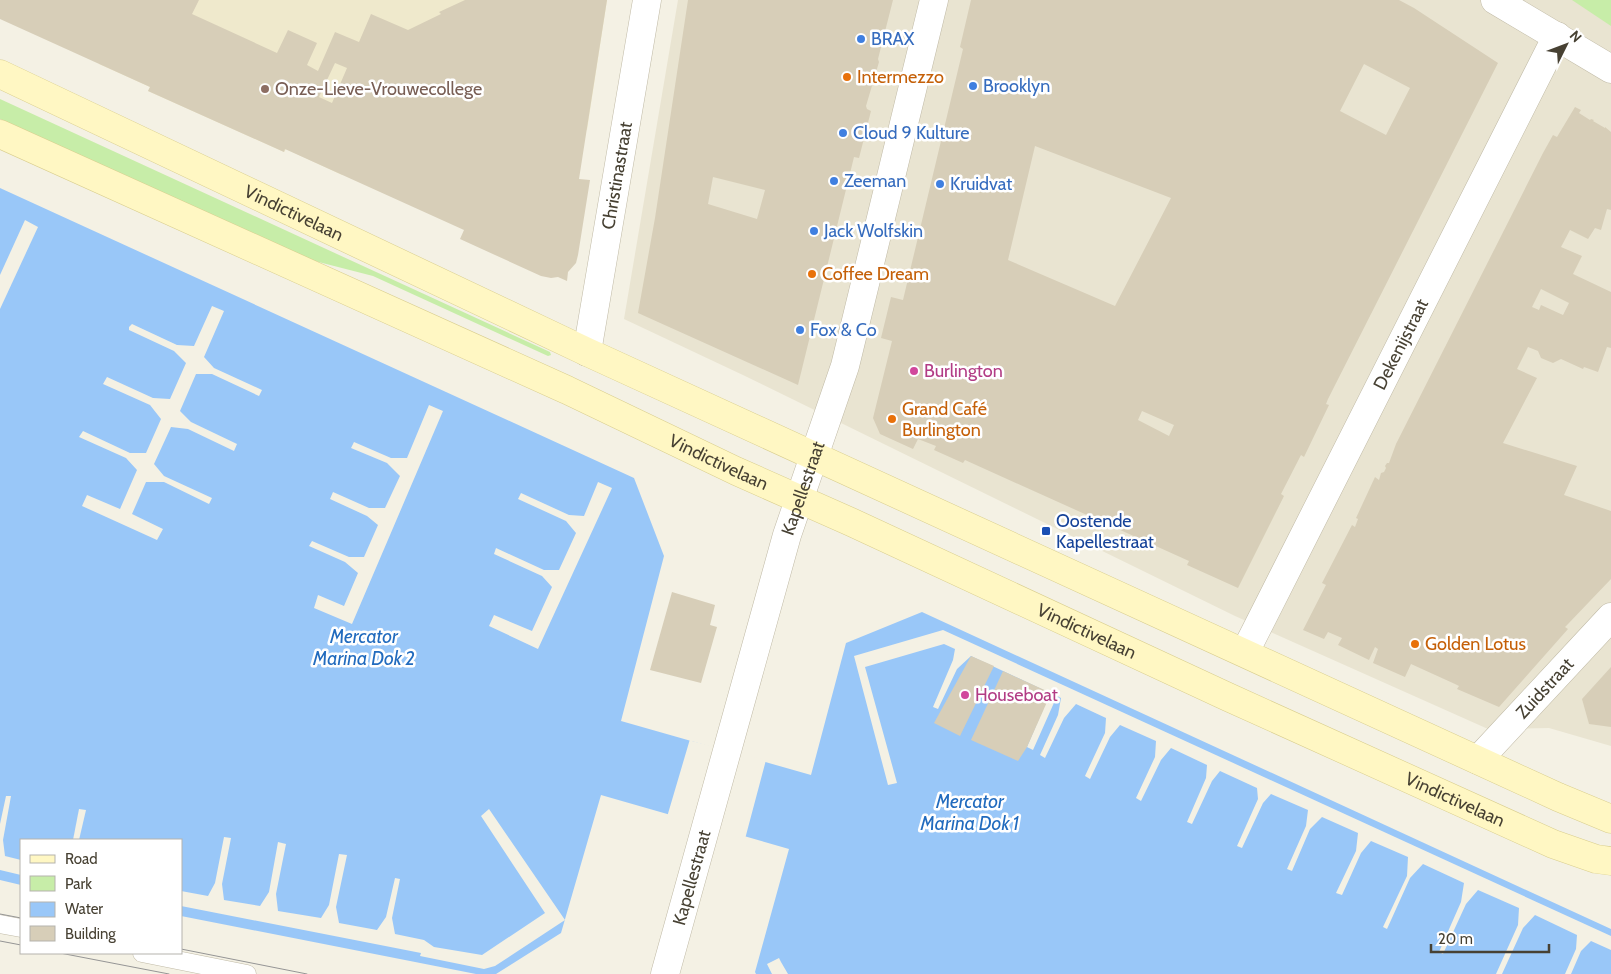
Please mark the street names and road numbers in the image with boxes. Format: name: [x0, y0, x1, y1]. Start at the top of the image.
street label: Christinastraat: [597, 120, 637, 231]
street label: Vindictivelaan: [241, 180, 347, 246]
street label: Dekenijstraat: [1369, 295, 1433, 393]
street label: Vindictivelaan: [665, 429, 772, 495]
street label: Kapellestraat: [777, 438, 829, 538]
street label: Vindictivelaan: [1033, 599, 1140, 664]
street label: Zuidstraat: [1511, 653, 1578, 723]
street label: Vindictivelaan: [1402, 768, 1508, 832]
street label: Kapellestraat: [668, 827, 715, 928]

